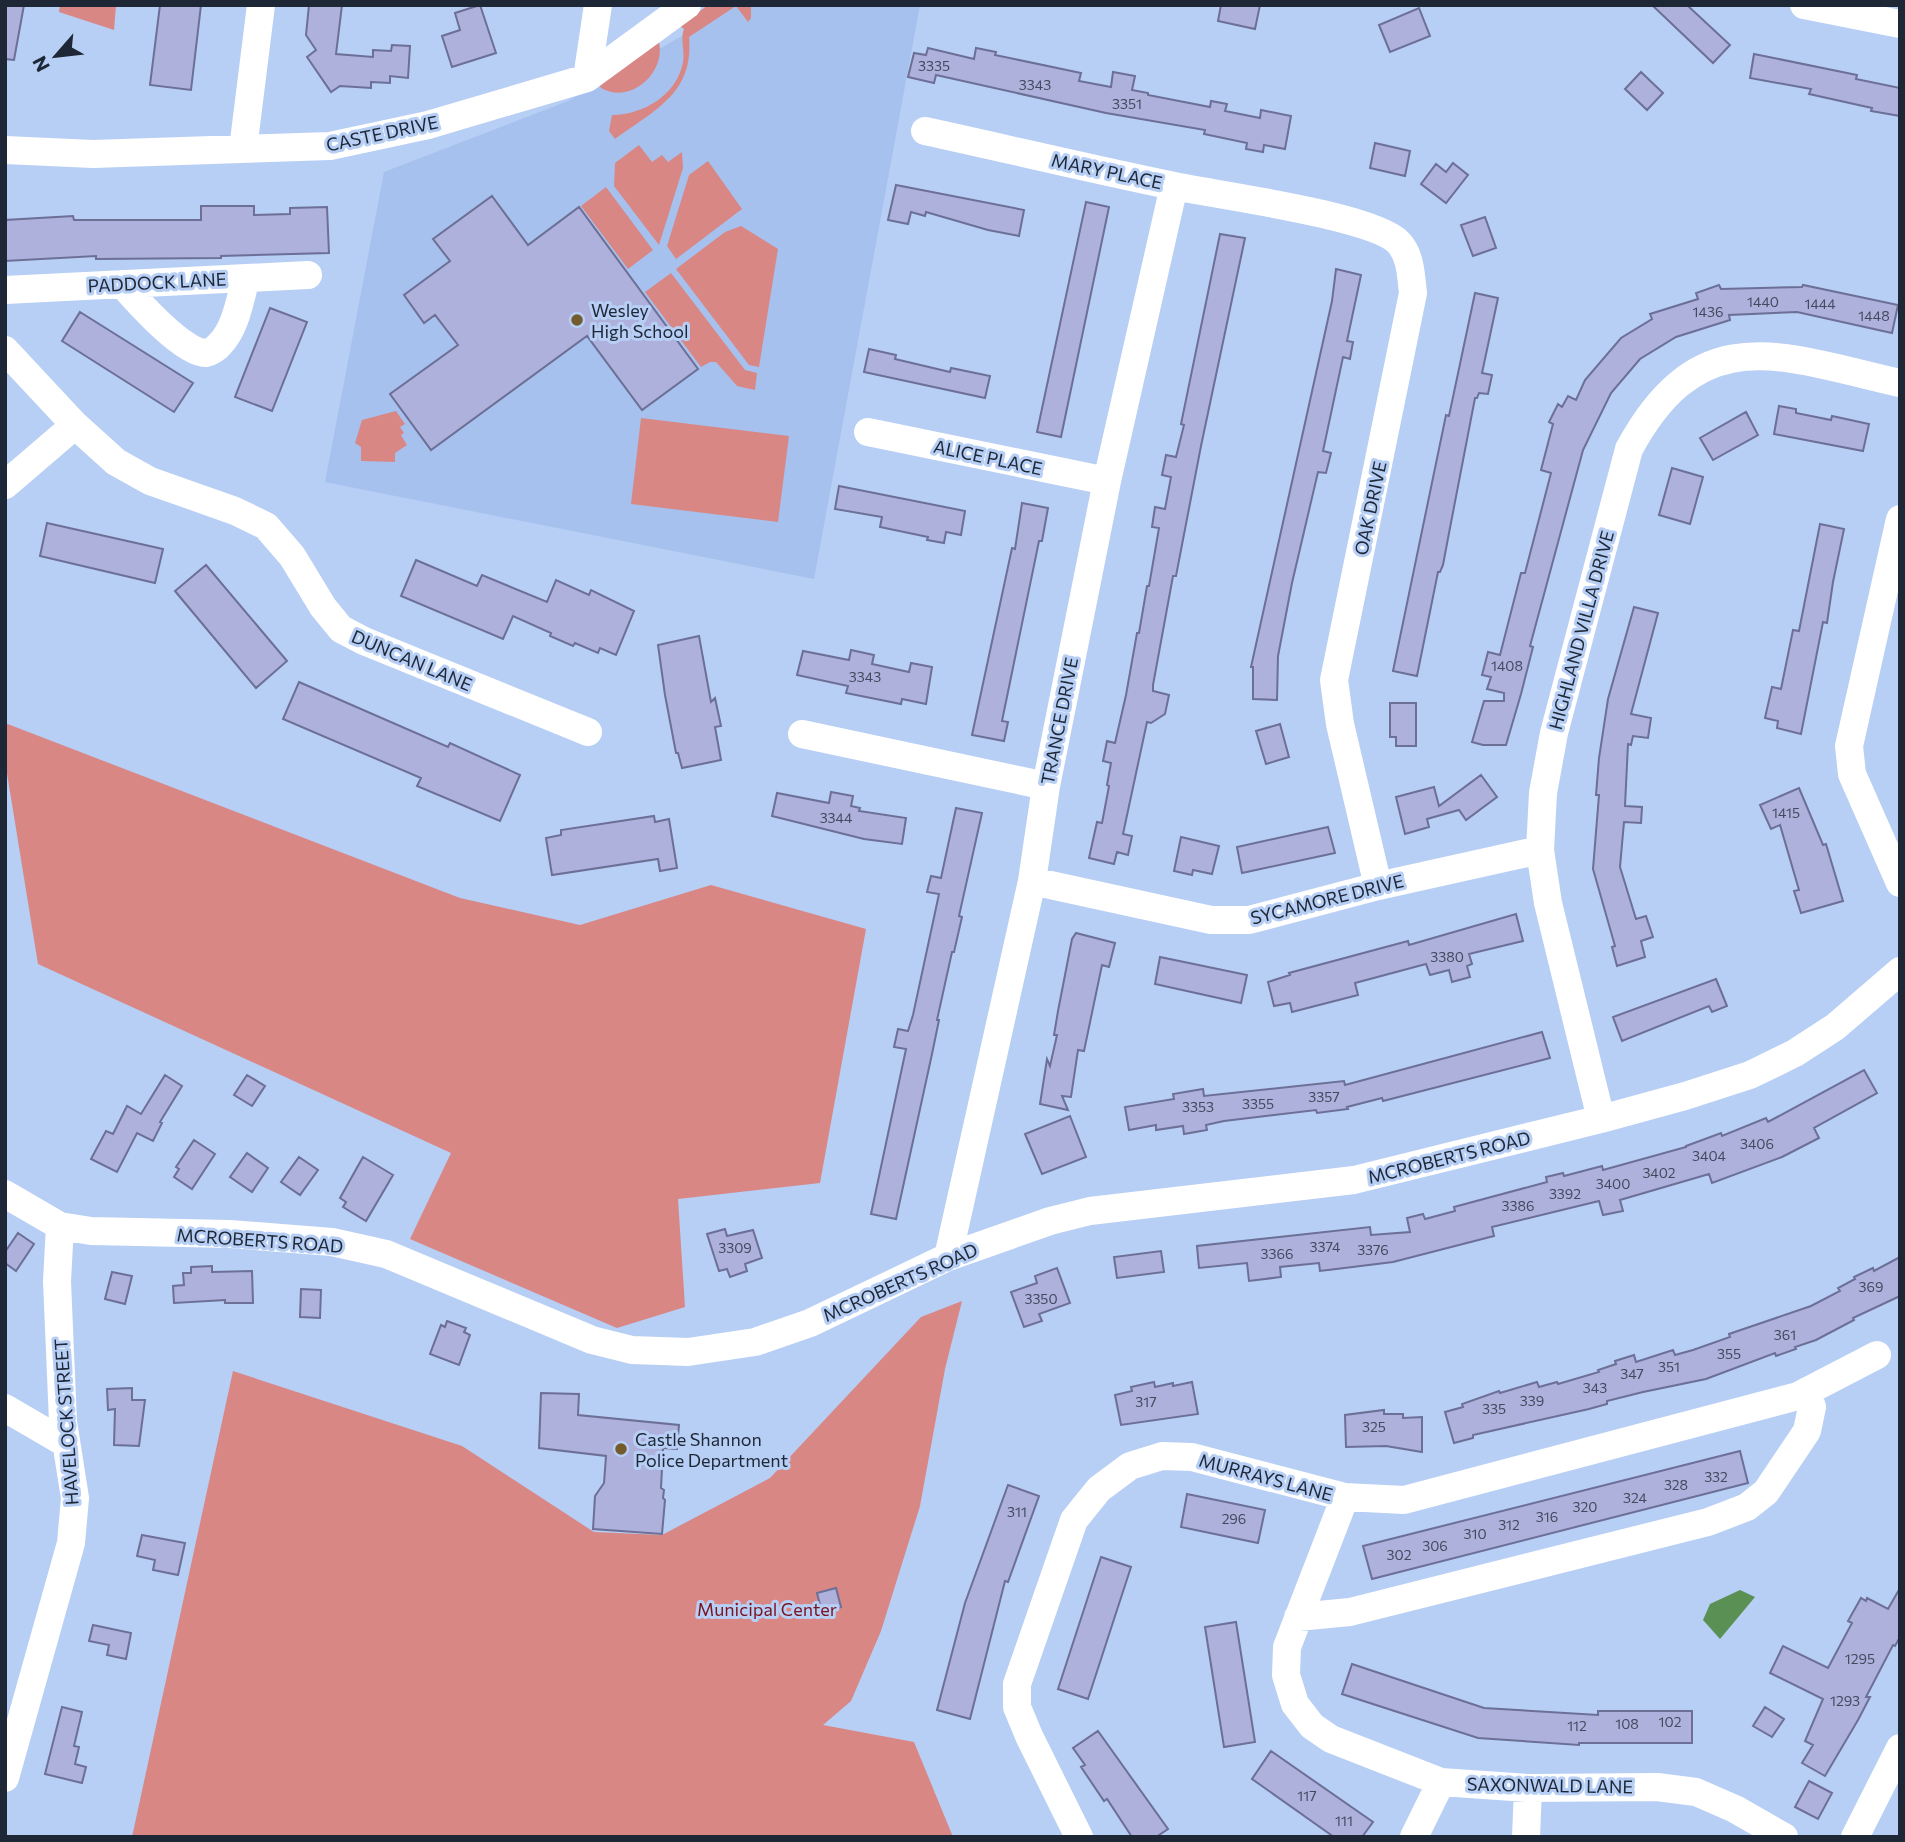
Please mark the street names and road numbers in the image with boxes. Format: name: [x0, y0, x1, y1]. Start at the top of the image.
street label: CASTE DRIVE: [324, 110, 440, 156]
street label: MARY PLACE: [1049, 149, 1165, 193]
street label: PADDOCK LANE: [87, 267, 227, 297]
street label: ALICE PLACE: [932, 435, 1044, 479]
street label: OAK DRIVE: [1349, 459, 1391, 557]
street label: HIGHLAND VILLA DRIVE: [1544, 528, 1618, 732]
street label: DUNCAN LANE: [348, 625, 476, 695]
street label: TRANCE DRIVE: [1036, 655, 1082, 787]
street label: SYCAMORE DRIVE: [1248, 869, 1406, 929]
street label: MCROBERTS ROAD: [1365, 1126, 1533, 1188]
street label: MCROBERTS ROAD: [176, 1223, 344, 1257]
street label: MCROBERTS ROAD: [819, 1238, 981, 1326]
street label: HAVELOCK STREET: [49, 1338, 83, 1506]
street label: MURRAYS LANE: [1197, 1449, 1335, 1505]
street label: SAXONWALD LANE: [1467, 1773, 1633, 1797]

